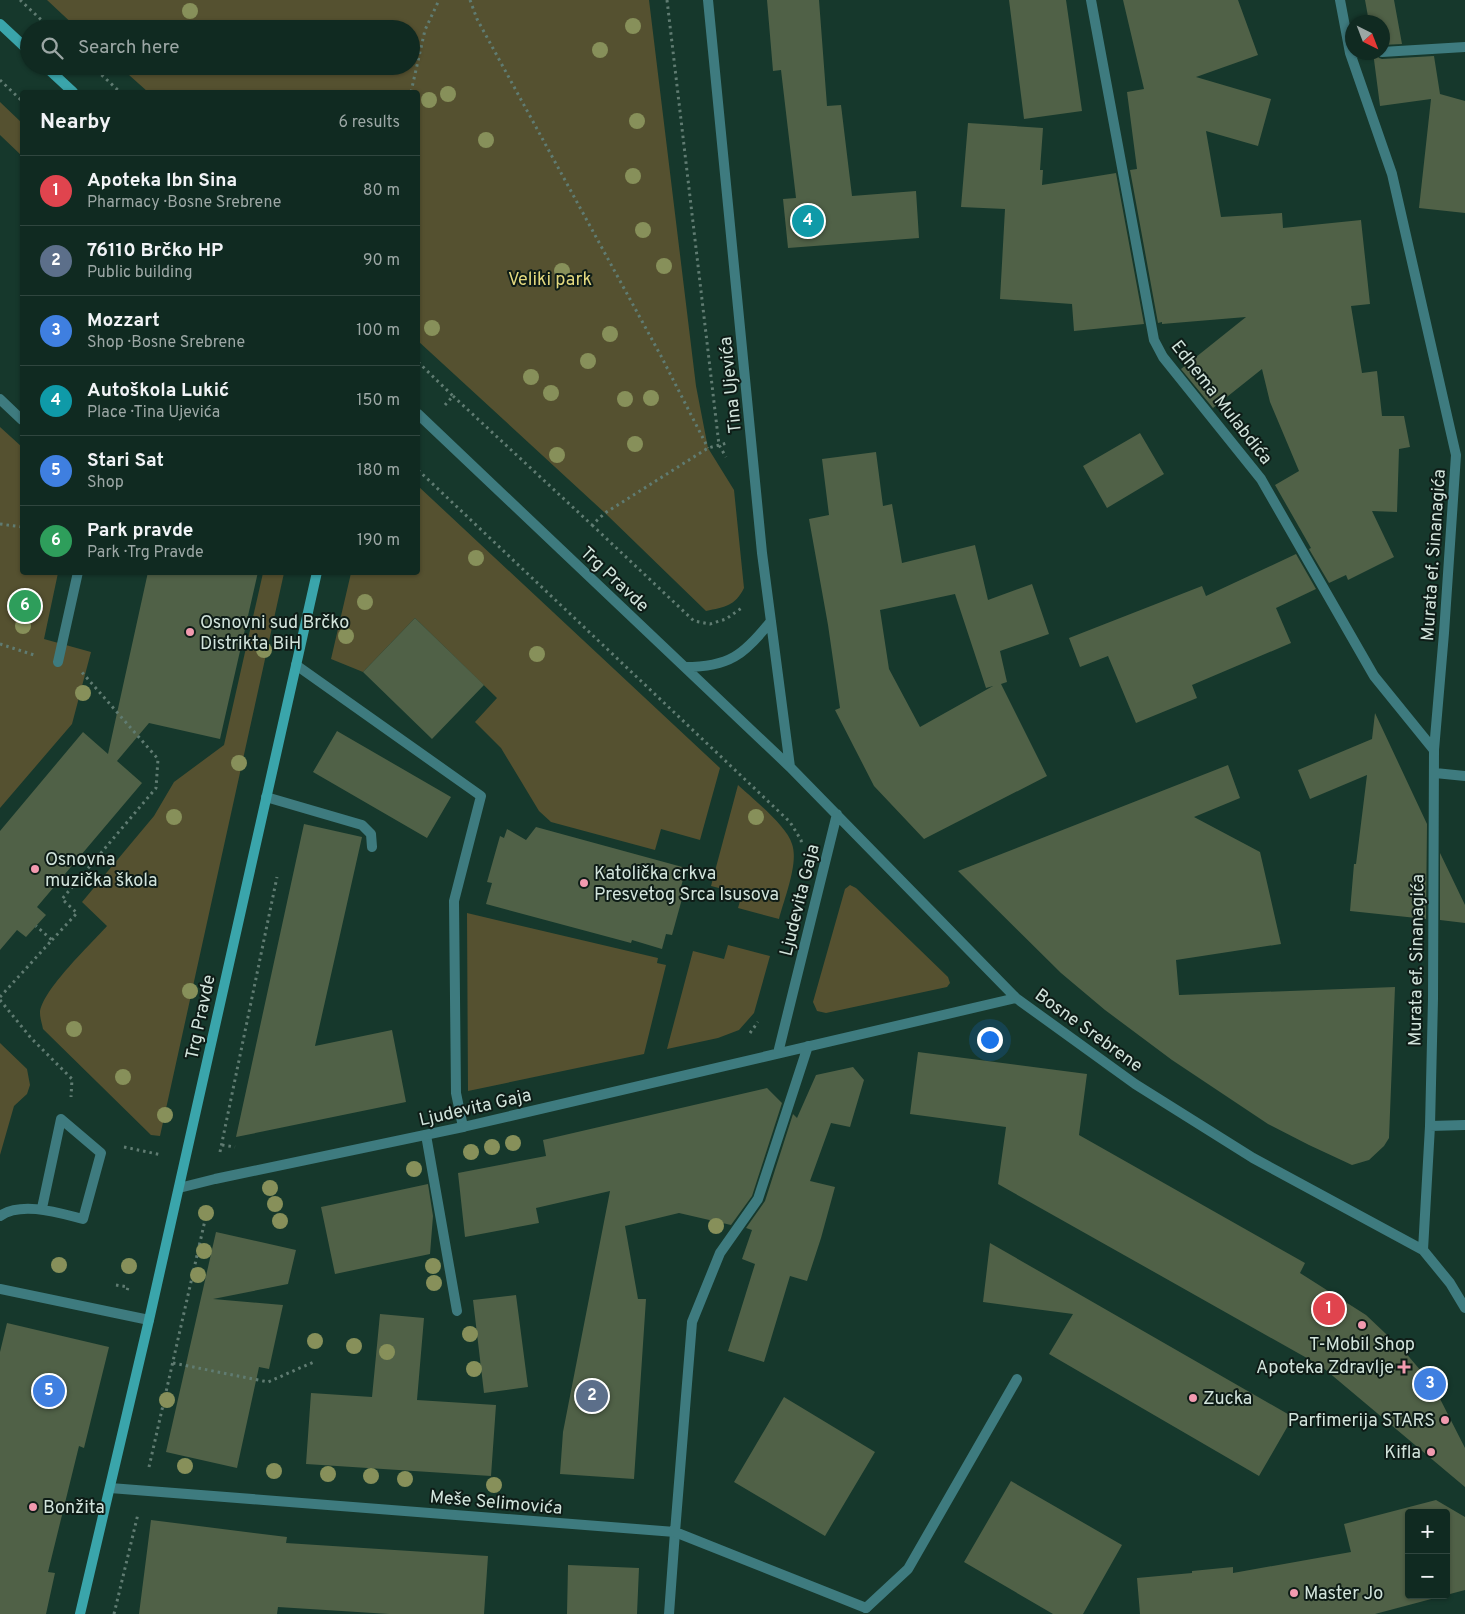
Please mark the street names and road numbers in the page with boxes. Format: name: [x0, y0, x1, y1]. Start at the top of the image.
street label: Tina Ujevića: [715, 335, 748, 434]
street label: Edhema Mulabdića: [1165, 336, 1277, 470]
street label: Murata ef. Sinanagića: [1417, 468, 1452, 642]
street label: Trg Pravde: [575, 542, 653, 618]
street label: Ljudevita Gaja: [775, 842, 825, 959]
street label: Murata ef. Sinanagića: [1404, 874, 1431, 1046]
street label: Trg Pravde: [181, 973, 222, 1062]
street label: Bosne Srebrene: [1030, 984, 1147, 1078]
street label: Ljudevita Gaja: [417, 1084, 534, 1133]
street label: Meše Selimovića: [429, 1486, 563, 1521]

